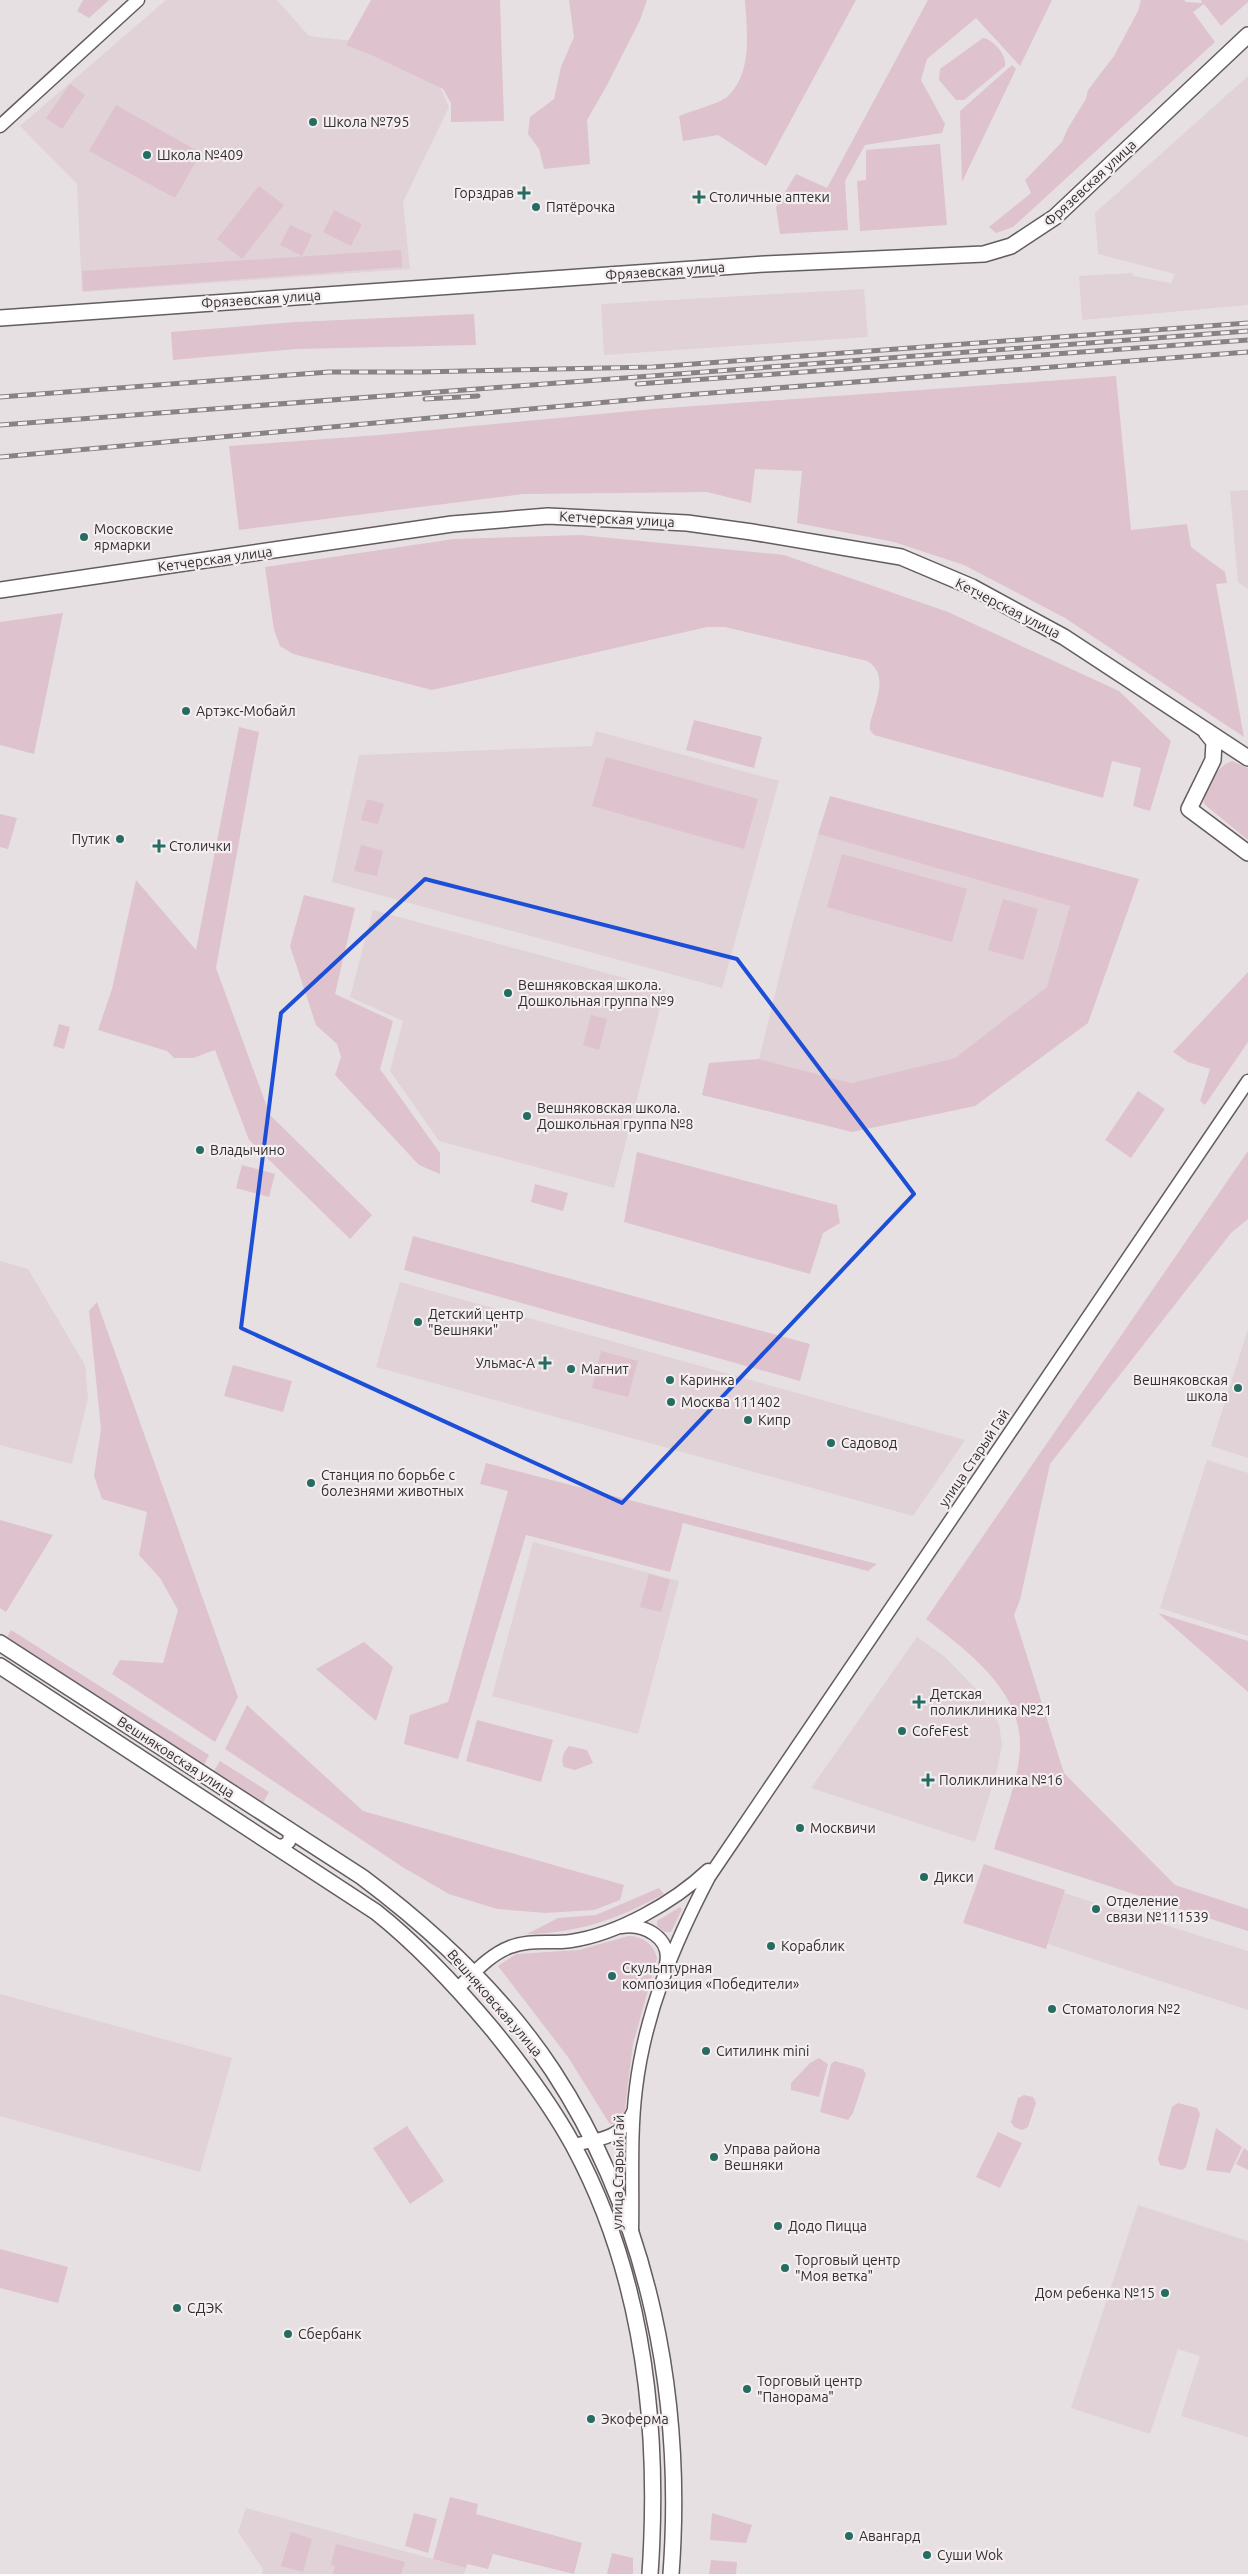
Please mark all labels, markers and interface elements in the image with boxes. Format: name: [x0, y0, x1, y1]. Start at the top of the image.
place label: Школа №795: [323, 114, 409, 130]
marker: Школа №795: [307, 116, 319, 128]
street label: Фрязевская улица: [1041, 136, 1139, 230]
place label: Школа №409: [157, 147, 243, 163]
marker: Школа №409: [141, 149, 153, 161]
place label: Горздрав: [454, 185, 514, 201]
marker: Горздрав: [518, 187, 530, 199]
place label: Столичные аптеки: [709, 189, 830, 205]
marker: Столичные аптеки: [693, 191, 705, 203]
place label: Пятёрочка: [546, 199, 615, 215]
marker: Пятёрочка: [530, 201, 542, 213]
street label: Фрязевская улица: [605, 259, 725, 283]
street label: Фрязевская улица: [201, 287, 321, 311]
street label: Кетчерская улица: [559, 508, 675, 530]
place label: Московские ярмарки: [94, 521, 173, 553]
marker: Московские ярмарки: [78, 531, 90, 543]
street label: Кетчерская улица: [157, 543, 273, 575]
street label: Кетчерская улица: [953, 575, 1063, 641]
place label: Артэкс-Мобайл: [196, 703, 296, 719]
marker: Артэкс-Мобайл: [180, 705, 192, 717]
place label: Путик: [72, 831, 110, 847]
marker: Путик: [114, 833, 126, 845]
place label: Столички: [169, 838, 231, 854]
marker: Столички: [153, 840, 165, 852]
place label: Вешняковская школа. Дошкольная группа №9: [518, 977, 674, 1009]
marker: Вешняковская школа. Дошкольная группа №9: [502, 987, 514, 999]
place label: Вешняковская школа. Дошкольная группа №8: [537, 1100, 693, 1132]
marker: Вешняковская школа. Дошкольная группа №8: [521, 1110, 533, 1122]
place label: Владычино: [210, 1142, 285, 1158]
marker: Владычино: [194, 1144, 206, 1156]
place label: Детский центр "Вешняки": [428, 1306, 524, 1338]
marker: Детский центр "Вешняки": [412, 1316, 424, 1328]
place label: Ульмас-А: [476, 1355, 535, 1371]
marker: Ульмас-А: [539, 1357, 551, 1369]
place label: Магнит: [581, 1361, 629, 1377]
marker: Магнит: [565, 1363, 577, 1375]
place label: Каринка: [680, 1372, 735, 1388]
place label: Вешняковская школа: [1133, 1372, 1228, 1404]
marker: Каринка: [664, 1374, 676, 1386]
marker: Вешняковская школа: [1232, 1382, 1244, 1394]
place label: Москва 111402: [681, 1394, 781, 1410]
marker: Москва 111402: [665, 1396, 677, 1408]
street label: улица Старый Гай: [935, 1406, 1013, 1510]
place label: Кипр: [758, 1412, 791, 1428]
marker: Кипр: [742, 1414, 754, 1426]
place label: Садовод: [841, 1435, 897, 1451]
marker: Садовод: [825, 1437, 837, 1449]
place label: Станция по борьбе с болезнями животных: [321, 1467, 464, 1499]
marker: Станция по борьбе с болезнями животных: [305, 1477, 317, 1489]
place label: Детская поликлиника №21: [930, 1686, 1052, 1718]
marker: Детская поликлиника №21: [912, 1695, 926, 1709]
street label: Вешняковская улица: [114, 1713, 238, 1801]
place label: CofeFest: [912, 1723, 969, 1739]
marker: CofeFest: [896, 1725, 908, 1737]
place label: Поликлиника №16: [939, 1772, 1063, 1788]
marker: Поликлиника №16: [921, 1773, 935, 1787]
place label: Москвичи: [810, 1820, 876, 1836]
marker: Москвичи: [794, 1822, 806, 1834]
place label: Дикси: [934, 1869, 974, 1885]
marker: Дикси: [918, 1871, 930, 1883]
place label: Отделение связи №111539: [1106, 1893, 1209, 1925]
marker: Отделение связи №111539: [1090, 1903, 1102, 1915]
place label: Кораблик: [781, 1938, 845, 1954]
marker: Кораблик: [765, 1940, 777, 1952]
street label: Вешняковская улица: [444, 1946, 546, 2060]
place label: Скульптурная композиция «Победители»: [622, 1960, 800, 1992]
marker: Скульптурная композиция «Победители»: [606, 1970, 618, 1982]
place label: Стоматология №2: [1062, 2001, 1181, 2017]
marker: Стоматология №2: [1046, 2003, 1058, 2015]
place label: Ситилинк mini: [716, 2043, 809, 2059]
marker: Ситилинк mini: [700, 2045, 712, 2057]
street label: улица Старый Гай: [609, 2115, 627, 2229]
place label: Управа района Вешняки: [724, 2141, 821, 2173]
marker: Управа района Вешняки: [708, 2151, 720, 2163]
place label: Додо Пицца: [788, 2218, 867, 2234]
marker: Додо Пицца: [772, 2220, 784, 2232]
place label: Торговый центр "Моя ветка": [795, 2252, 900, 2284]
marker: Торговый центр "Моя ветка": [779, 2262, 791, 2274]
place label: Дом ребенка №15: [1035, 2285, 1155, 2301]
marker: Дом ребенка №15: [1159, 2287, 1171, 2299]
place label: СДЭК: [187, 2300, 223, 2316]
marker: СДЭК: [171, 2302, 183, 2314]
place label: Сбербанк: [298, 2326, 361, 2342]
marker: Сбербанк: [282, 2328, 294, 2340]
place label: Торговый центр "Панорама": [757, 2373, 862, 2405]
marker: Торговый центр "Панорама": [741, 2383, 753, 2395]
place label: Экоферма: [601, 2411, 669, 2427]
marker: Экоферма: [585, 2413, 597, 2425]
place label: Авангард: [859, 2528, 920, 2544]
marker: Авангард: [843, 2530, 855, 2542]
place label: Суши Wok: [937, 2547, 1003, 2563]
marker: Суши Wok: [921, 2549, 933, 2561]

